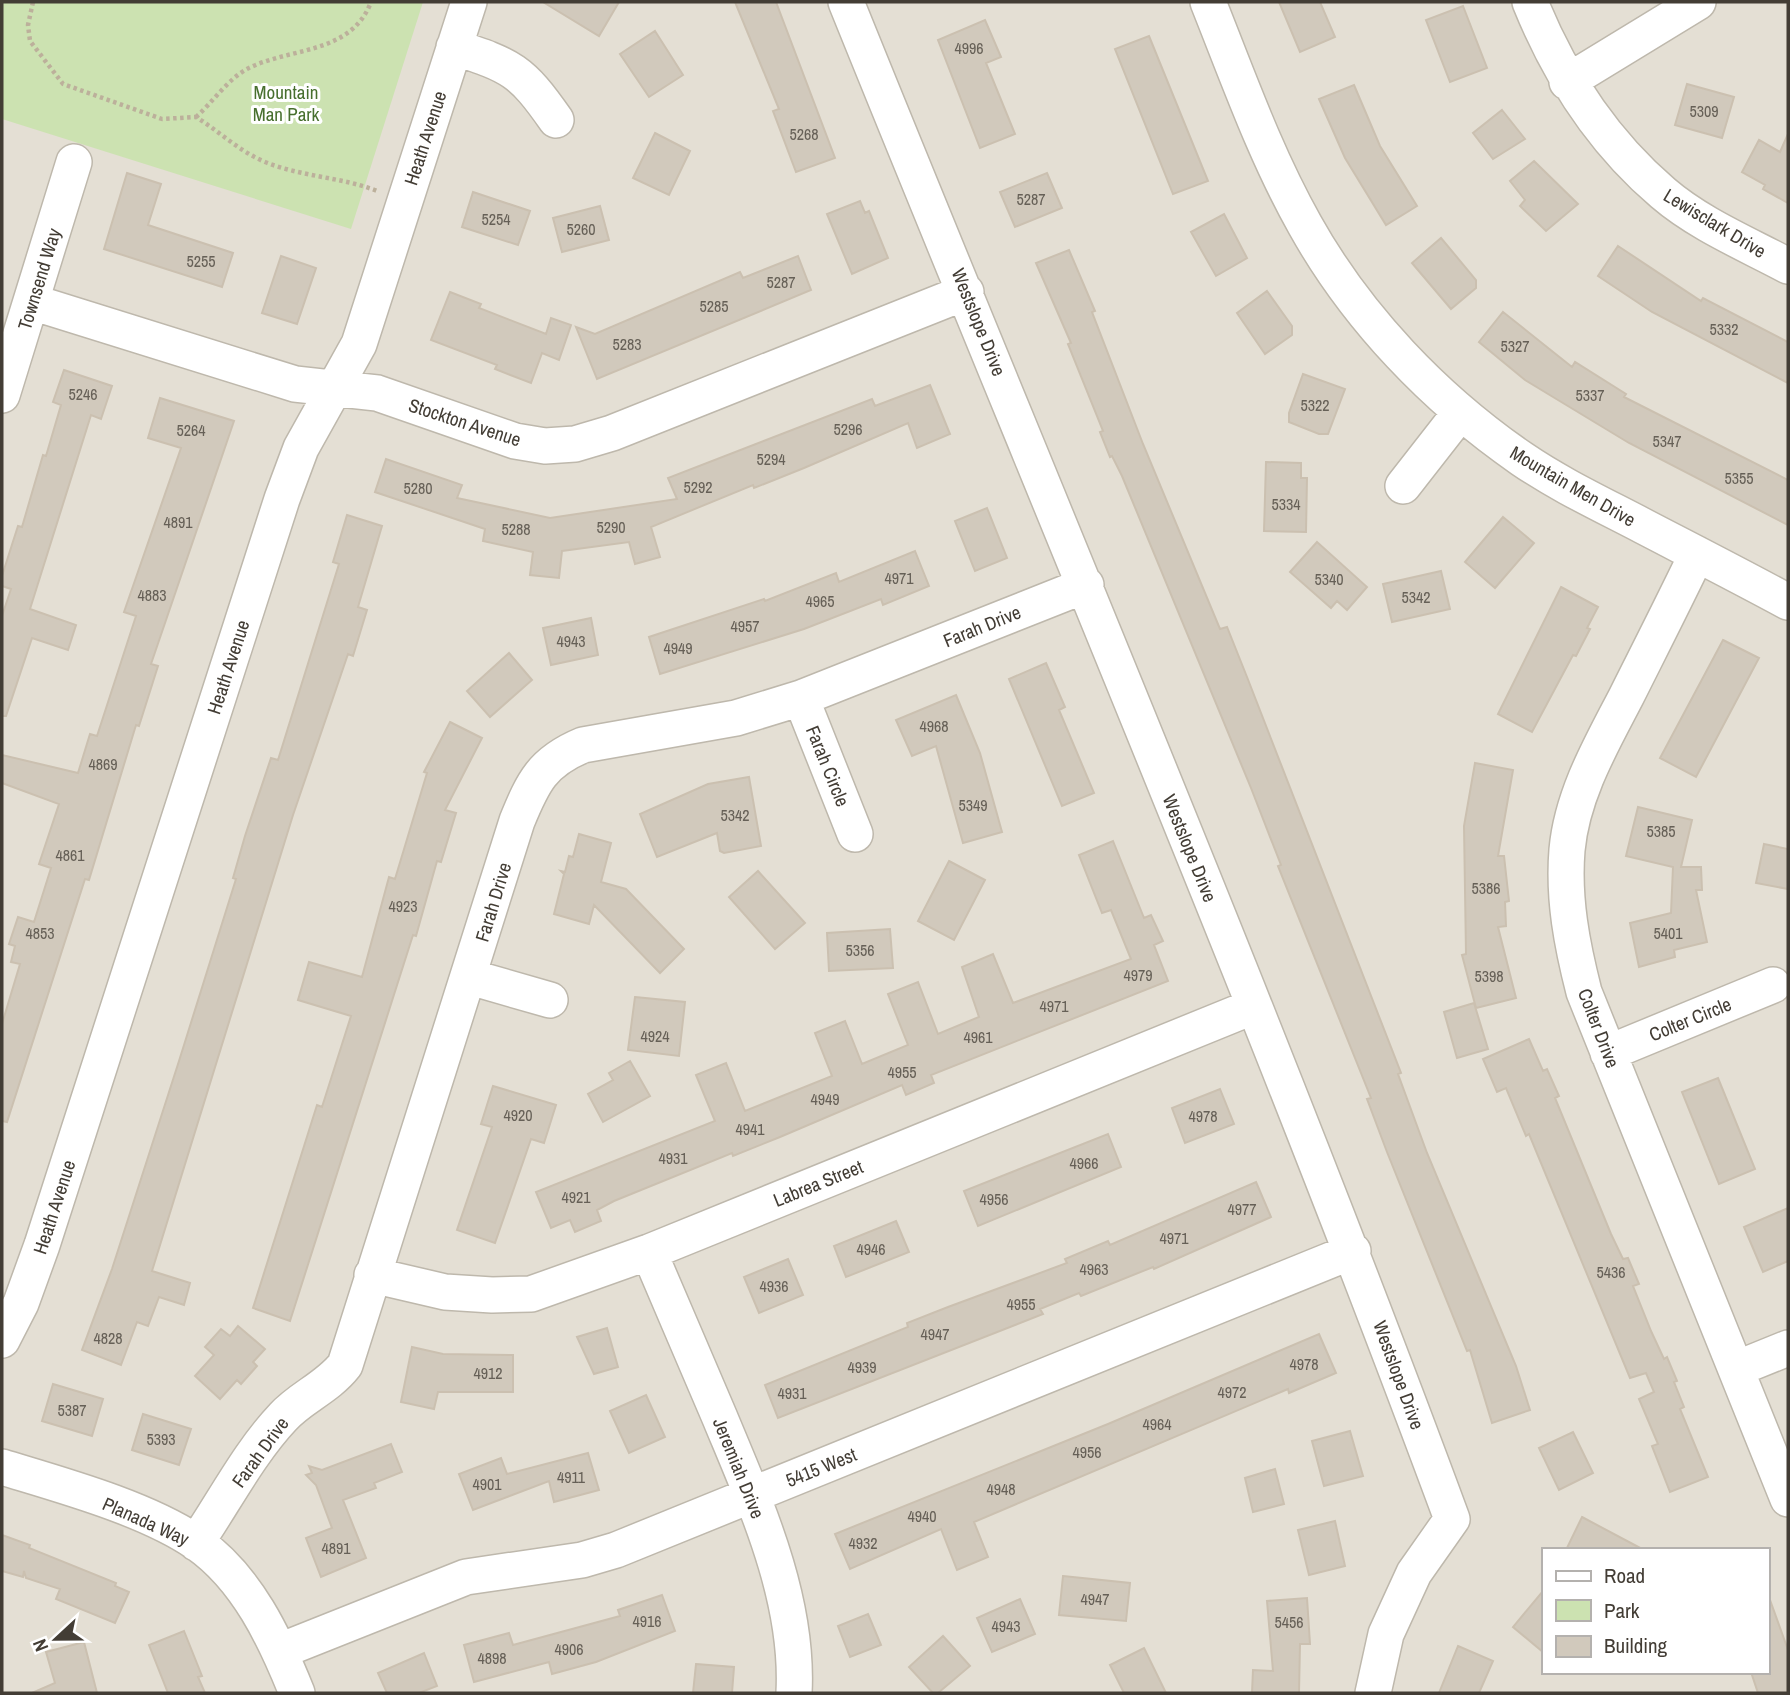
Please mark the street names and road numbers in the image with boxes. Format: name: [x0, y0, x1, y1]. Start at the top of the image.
street label: Heath Avenue: [398, 88, 452, 188]
street label: Lewisclark Drive: [1659, 182, 1771, 264]
street label: Townsend Way: [11, 225, 67, 333]
street label: Westslope Drive: [946, 264, 1012, 380]
street label: Stockton Avenue: [405, 392, 525, 452]
street label: Mountain Men Drive: [1505, 439, 1641, 533]
street label: Farah Drive: [939, 599, 1025, 653]
street label: Heath Avenue: [201, 617, 255, 717]
street label: Farah Circle: [800, 722, 856, 810]
street label: Westslope Drive: [1157, 790, 1223, 906]
street label: Farah Drive: [469, 859, 517, 945]
street label: Colter Drive: [1572, 985, 1626, 1071]
street label: Colter Circle: [1645, 991, 1735, 1047]
street label: Labrea Street: [769, 1153, 867, 1213]
street label: Heath Avenue: [27, 1157, 81, 1257]
street label: Westslope Drive: [1367, 1317, 1431, 1433]
street label: Farah Drive: [226, 1411, 294, 1493]
street label: Jeremiah Drive: [707, 1414, 771, 1522]
street label: 5415 West: [782, 1441, 861, 1493]
street label: Planada Way: [99, 1490, 194, 1552]

